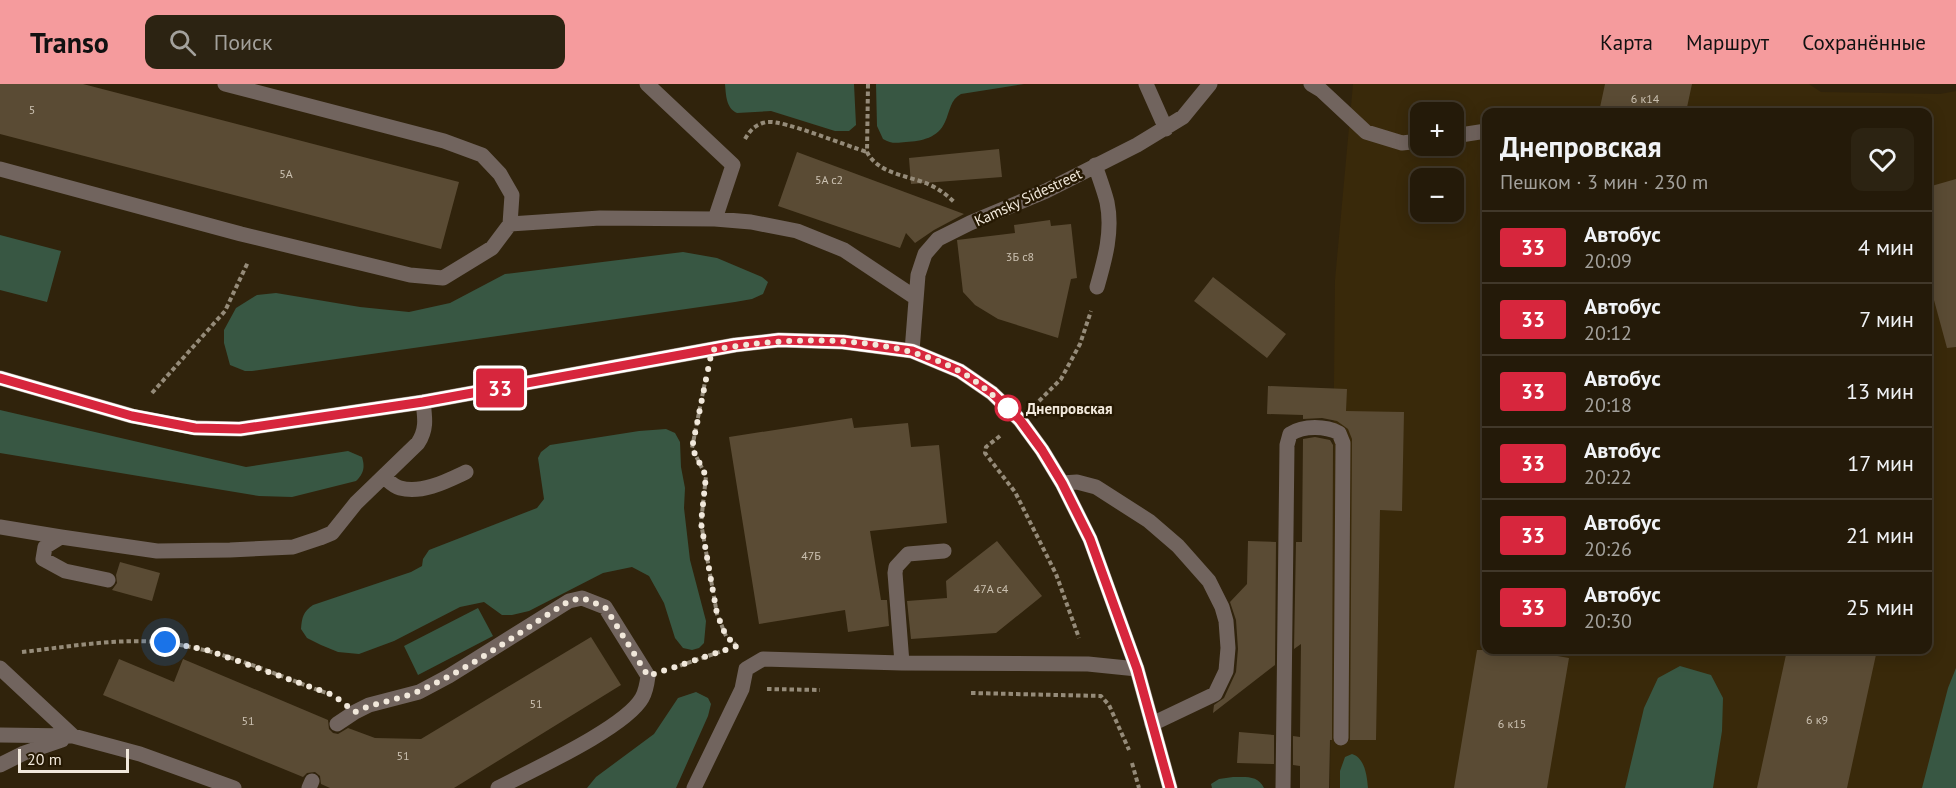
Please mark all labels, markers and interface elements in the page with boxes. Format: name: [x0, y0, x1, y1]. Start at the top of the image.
search box: [145, 15, 565, 69]
text: Transo: [30, 24, 109, 61]
icon: search: [166, 26, 199, 59]
text: Поиск: [214, 28, 273, 56]
text: Карта: [1600, 29, 1653, 56]
text: Маршрут: [1686, 29, 1769, 56]
text: Сохранённые: [1802, 29, 1926, 56]
house number: 6 к14: [1631, 91, 1660, 106]
house number: 5: [29, 102, 35, 117]
map controls: [1410, 102, 1464, 222]
button: +: [1410, 102, 1464, 156]
text: Днепровская: [1500, 128, 1662, 165]
button: heart: [1851, 128, 1914, 191]
street label: Kamsky Sidestreet: [971, 164, 1085, 230]
house number: 5А: [279, 166, 293, 181]
button: −: [1410, 168, 1464, 222]
text: Пешком · 3 мин · 230 m: [1500, 169, 1708, 195]
house number: 5А с2: [815, 172, 843, 187]
text: Автобус: [1584, 220, 1661, 248]
text: 4 мин: [1858, 233, 1914, 261]
text: 33: [1521, 234, 1545, 261]
text: 20:09: [1584, 248, 1632, 274]
house number: 3Б с8: [1006, 249, 1034, 264]
text: Автобус: [1584, 292, 1661, 320]
text: 7 мин: [1859, 305, 1914, 333]
text: 33: [1521, 306, 1545, 333]
text: 20:12: [1584, 320, 1632, 346]
text: Автобус: [1584, 364, 1661, 392]
line badge: 33: [473, 368, 527, 408]
text: 33: [488, 375, 512, 402]
text: 13 мин: [1846, 377, 1914, 405]
text: 33: [1521, 378, 1545, 405]
text: 20:18: [1584, 392, 1632, 418]
marker: Днепровская: [995, 395, 1021, 421]
place label: Днепровская: [1026, 399, 1113, 418]
text: Автобус: [1584, 436, 1661, 464]
text: 17 мин: [1847, 449, 1914, 477]
text: 33: [1521, 450, 1545, 477]
text: 20:22: [1584, 464, 1632, 490]
text: Автобус: [1584, 508, 1661, 536]
text: 21 мин: [1846, 521, 1914, 549]
text: 33: [1521, 522, 1545, 549]
text: 20:26: [1584, 536, 1632, 562]
house number: 47Б: [801, 548, 821, 563]
text: Автобус: [1584, 580, 1661, 608]
house number: 47А с4: [974, 581, 1009, 596]
text: 25 мин: [1846, 593, 1914, 621]
text: 33: [1521, 594, 1545, 621]
text: 20:30: [1584, 608, 1632, 634]
your location: [150, 627, 180, 657]
house number: 51: [529, 696, 543, 711]
house number: 6 к9: [1806, 712, 1828, 727]
house number: 51: [241, 713, 255, 728]
house number: 6 к15: [1498, 716, 1526, 731]
scale bar: [18, 746, 129, 774]
house number: 51: [396, 748, 410, 763]
text: 20 m: [27, 749, 62, 769]

